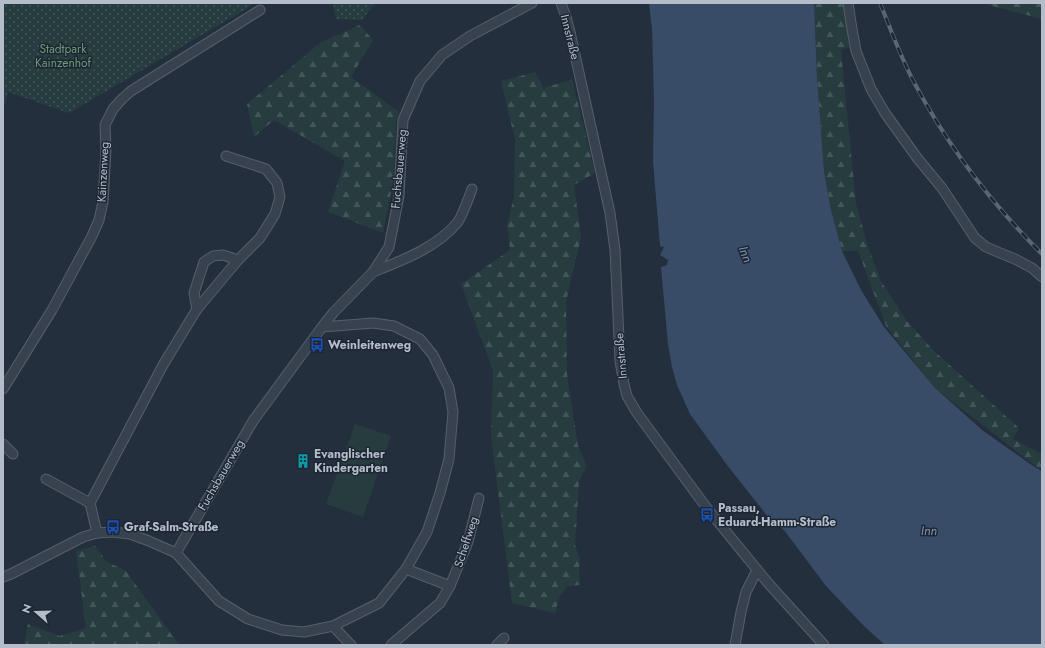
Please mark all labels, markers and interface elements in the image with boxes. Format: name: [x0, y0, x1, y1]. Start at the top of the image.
street label: Innstraße: [556, 12, 584, 62]
park label: Stadtpark Kainzenhof: [35, 40, 92, 72]
street label: Fuchsbauerweg: [387, 129, 411, 209]
street label: Kainzenweg: [92, 141, 114, 203]
water label: Inn: [734, 243, 757, 266]
street label: Innstraße: [610, 332, 632, 380]
place label: Weinleitenweg: [328, 336, 411, 354]
bus stop icon: Weinleitenweg: [309, 337, 325, 353]
street label: Fuchsbauerweg: [193, 436, 249, 514]
place label: Evanglischer Kindergarten: [314, 445, 388, 477]
building icon: Evanglischer Kindergarten: [295, 453, 311, 469]
place label: Passau, Eduard-Hamm-Straße: [718, 499, 836, 531]
bus stop icon: Passau, Eduard-Hamm-Straße: [699, 507, 715, 523]
street label: Scheffweg: [449, 514, 483, 570]
place label: Graf-Salm-Straße: [124, 518, 219, 536]
bus stop icon: Graf-Salm-Straße: [105, 519, 121, 535]
water label: Inn: [921, 521, 938, 540]
north arrow: [16, 592, 56, 632]
text: N: [18, 602, 36, 615]

